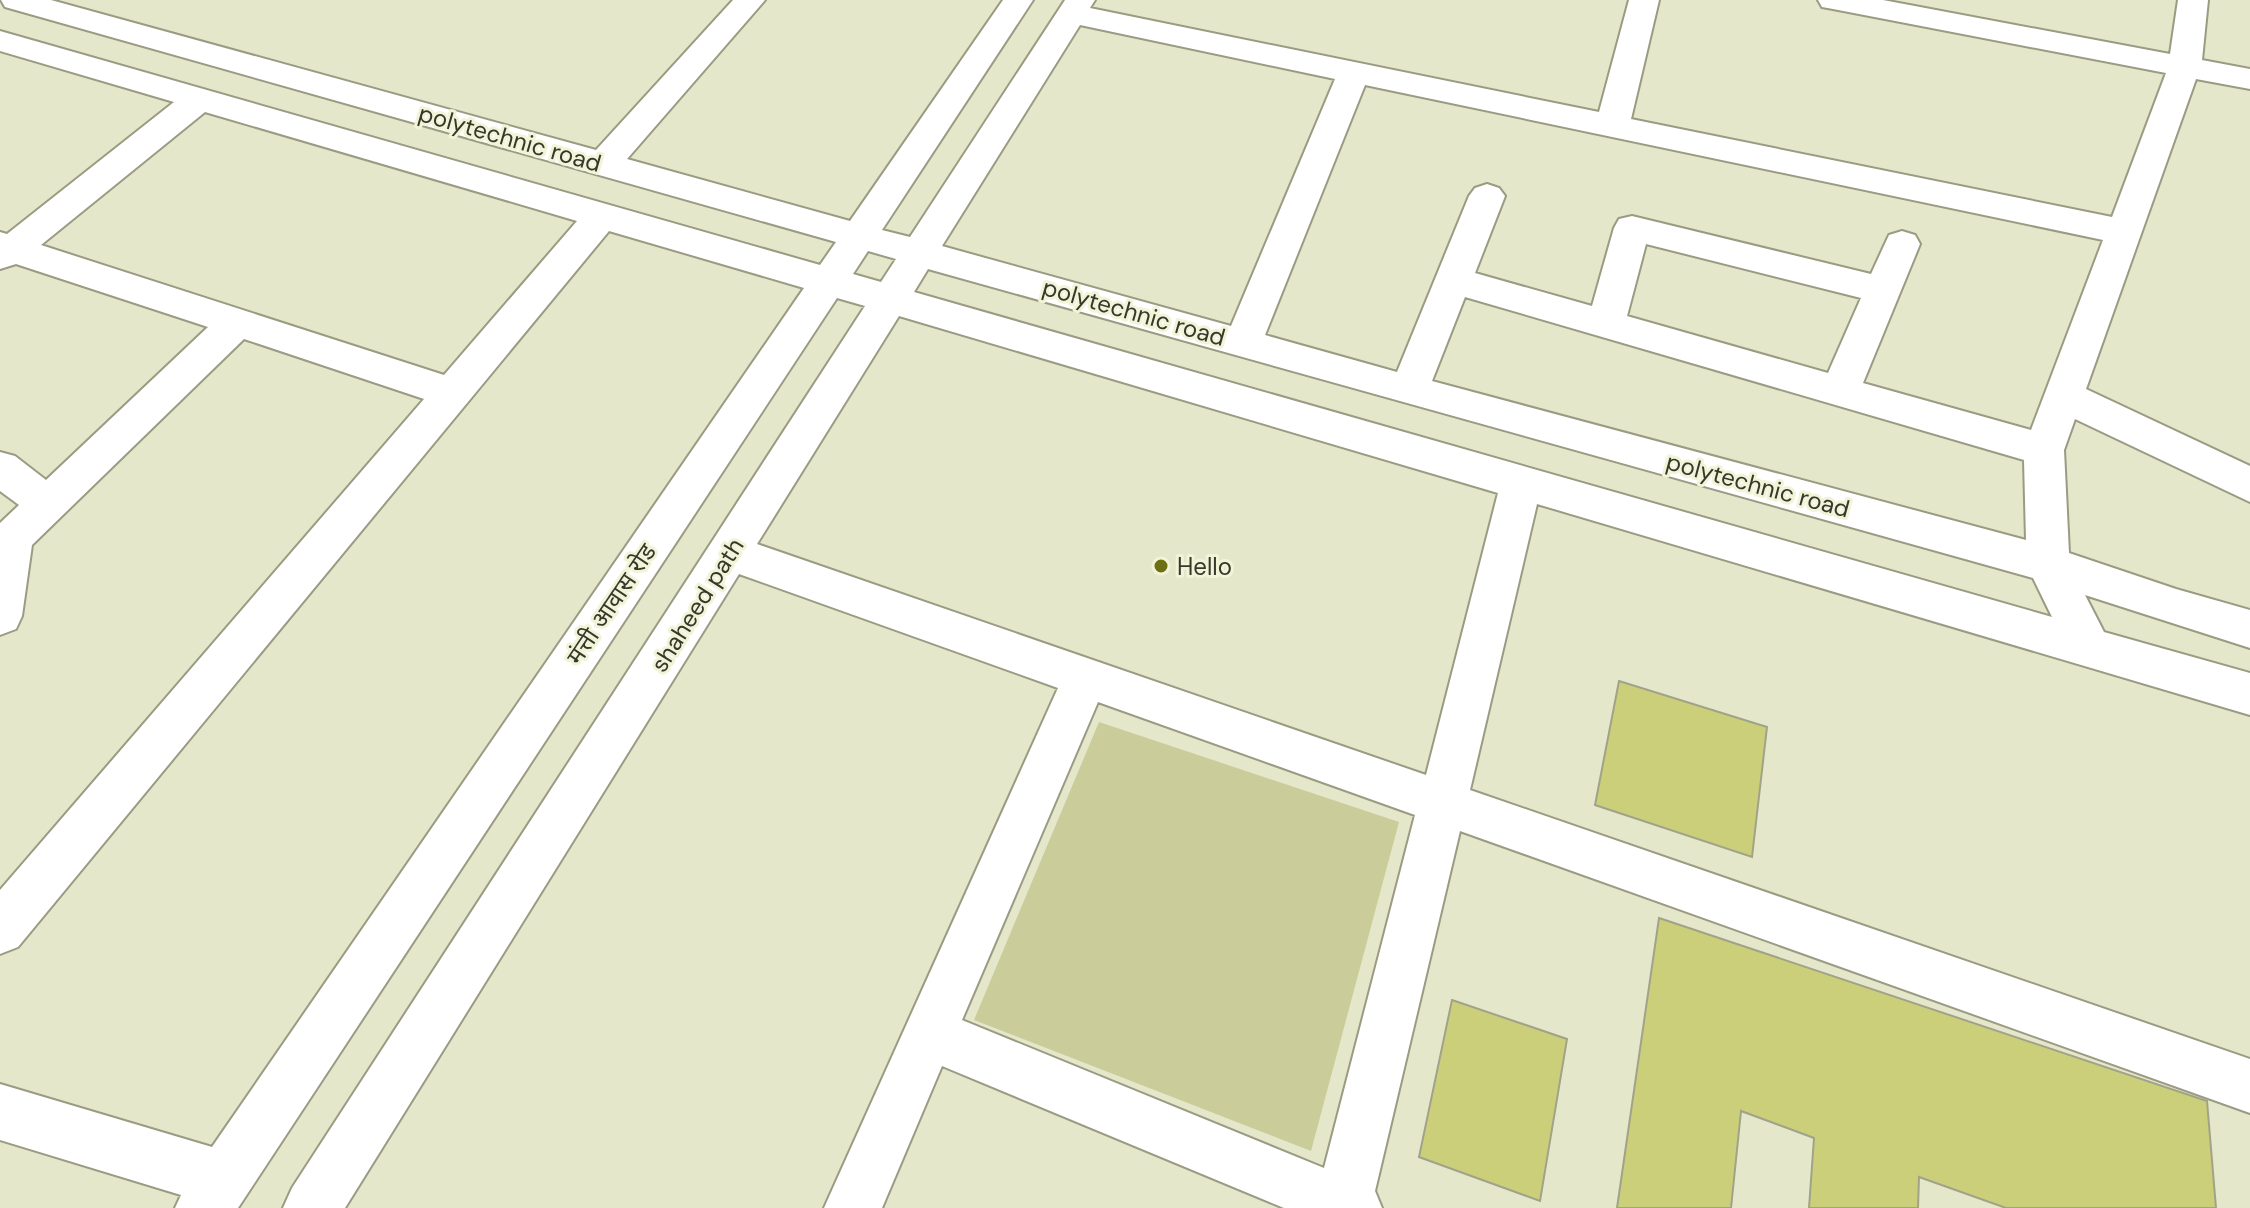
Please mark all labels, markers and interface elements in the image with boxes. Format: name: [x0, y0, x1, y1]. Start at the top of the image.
street label: polytechnic road: [415, 97, 605, 179]
street label: polytechnic road: [1039, 271, 1229, 353]
street label: polytechnic road: [1663, 446, 1853, 524]
street label: shaheed path: [643, 532, 751, 678]
street label: मंत्ती आवास रोड: [559, 537, 663, 670]
place label: Hello: [1177, 551, 1232, 582]
marker: Hello: [1152, 557, 1170, 575]

